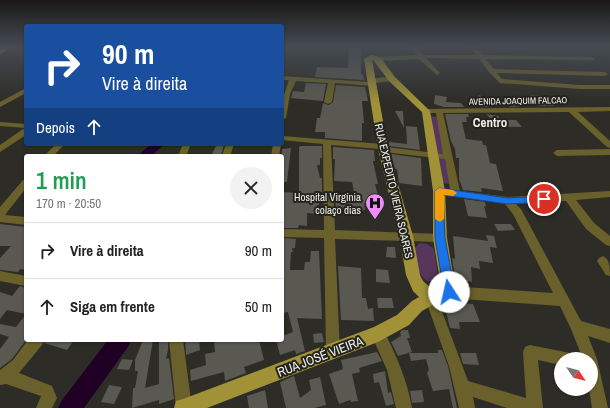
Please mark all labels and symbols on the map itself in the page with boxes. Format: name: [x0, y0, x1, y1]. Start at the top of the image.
street label: AVENIDA JOAQUIM FALCAO: [468, 94, 568, 108]
district label: Centro: [473, 114, 507, 131]
street label: RUA EXPEDITO VIEIRA SOARES: [372, 122, 416, 260]
pin: [527, 182, 561, 216]
place label: Hospital Virgínia colaço dias: [294, 190, 361, 217]
hospital icon: Hospital Virgínia colaço dias: [364, 192, 386, 220]
position arrow: [428, 271, 470, 313]
street label: RUA JOSÉ VIEIRA: [275, 332, 366, 381]
north arrow: [554, 352, 598, 396]

